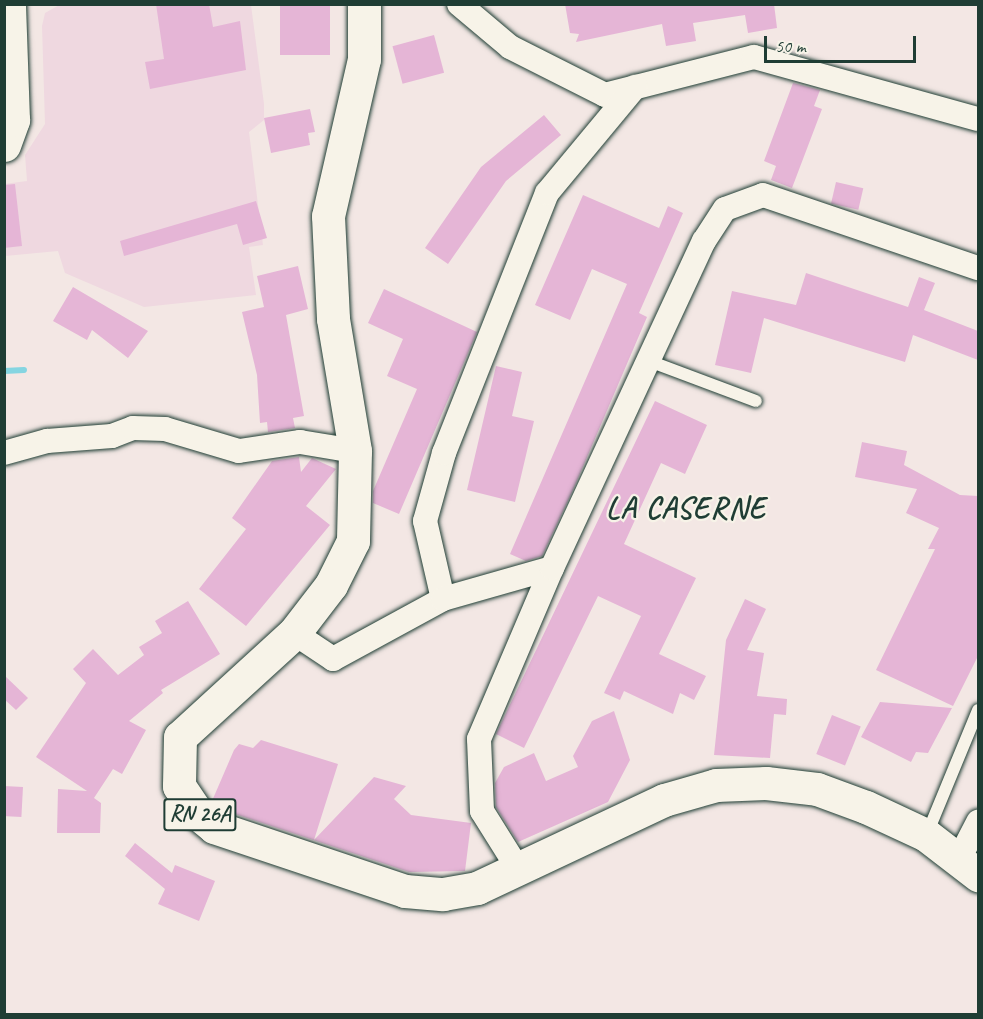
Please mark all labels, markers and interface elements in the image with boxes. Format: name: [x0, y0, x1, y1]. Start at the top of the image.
scale bar: [767, 24, 918, 62]
text: 50 m: [775, 35, 806, 57]
district label: LA CASERNE: [606, 490, 766, 526]
road number: RN 26A: [162, 796, 238, 834]

